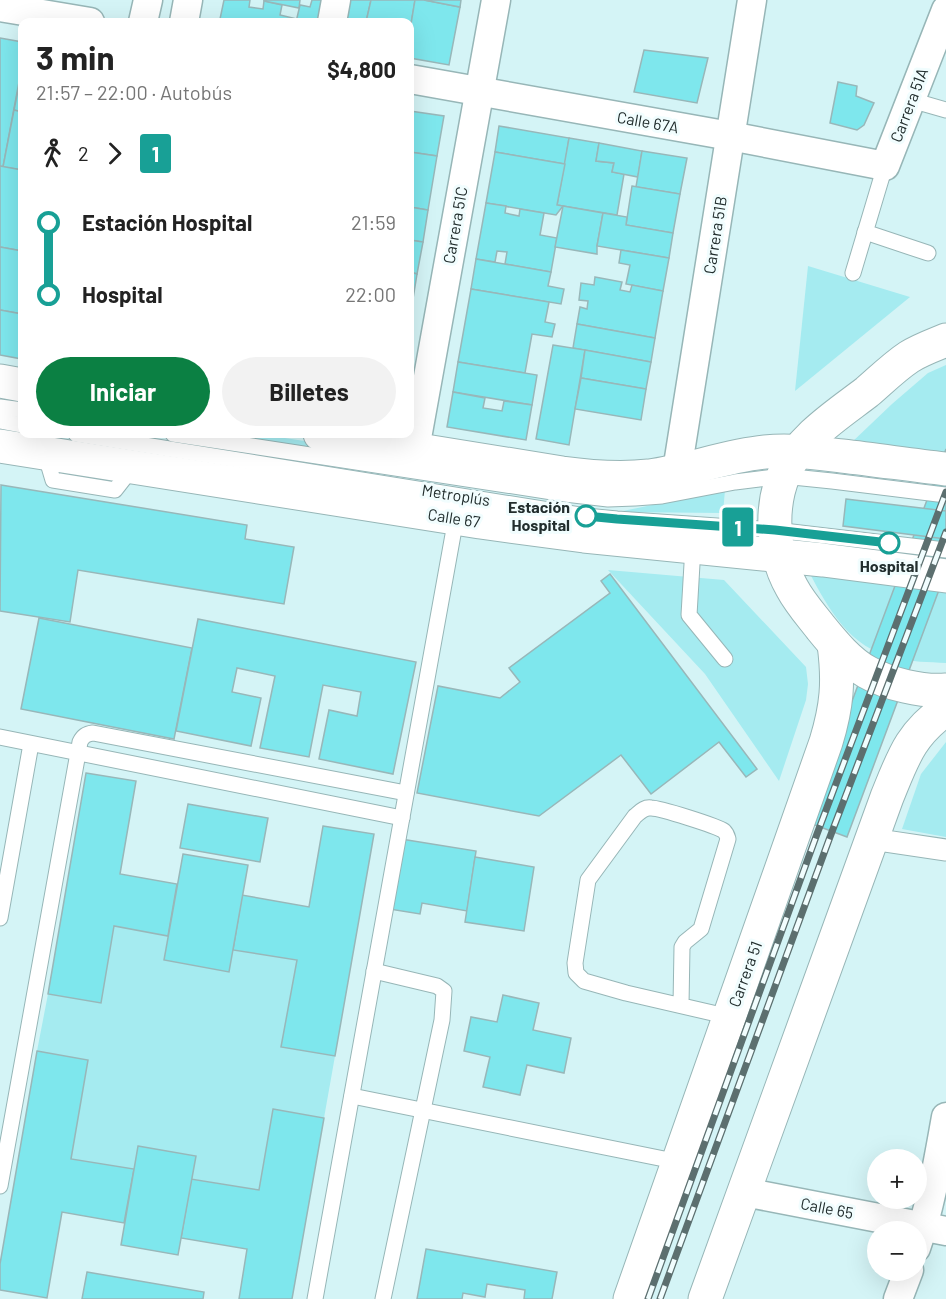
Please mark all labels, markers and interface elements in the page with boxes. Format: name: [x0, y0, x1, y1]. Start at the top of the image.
text: 3 min: [36, 37, 114, 77]
text: $4,800: [327, 56, 396, 82]
street label: Carrera 51A: [886, 65, 932, 145]
text: 21:57 – 22:00 · Autobús: [36, 80, 232, 104]
street label: Calle 67A: [616, 107, 681, 136]
icon: walk: [36, 137, 69, 170]
icon: forward: [98, 137, 131, 170]
text: 2: [78, 141, 89, 165]
text: 1: [152, 141, 159, 166]
street label: Carrera 51C: [438, 185, 471, 265]
street label: Carrera 51B: [699, 195, 730, 275]
text: Estación Hospital: [82, 209, 252, 235]
text: 21:59: [351, 210, 396, 234]
text: Hospital: [82, 281, 163, 307]
text: 22:00: [345, 282, 396, 306]
button: Iniciar: [36, 357, 210, 426]
button: Billetes: [222, 357, 396, 426]
street label: Metroplús: [421, 480, 492, 509]
place label: Estación Hospital: [508, 497, 570, 534]
street label: Calle 67: [427, 504, 482, 531]
marker: Estación Hospital: [575, 505, 597, 527]
line badge: 1: [718, 508, 758, 546]
text: 1: [734, 515, 742, 540]
marker: Hospital: [878, 532, 900, 554]
place label: Hospital: [860, 556, 918, 575]
street label: Carrera 51: [724, 938, 765, 1009]
map controls: [867, 1149, 927, 1281]
button: +: [867, 1149, 927, 1209]
street label: Calle 65: [799, 1193, 855, 1222]
button: −: [867, 1221, 927, 1281]

